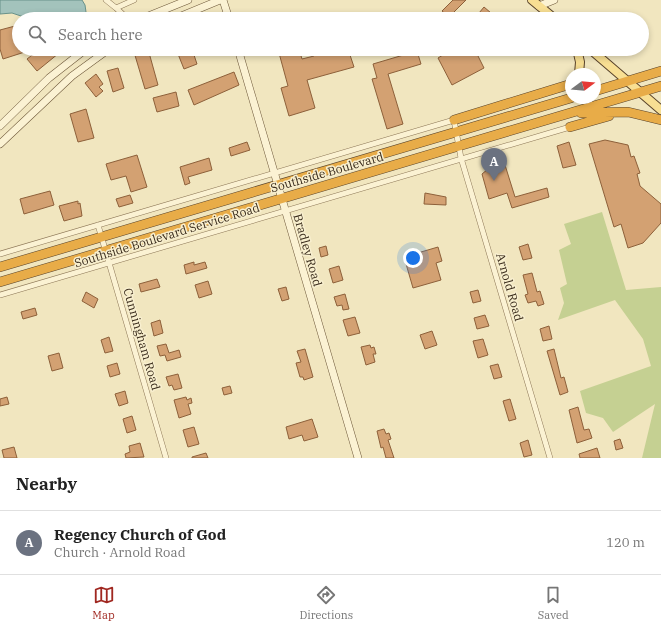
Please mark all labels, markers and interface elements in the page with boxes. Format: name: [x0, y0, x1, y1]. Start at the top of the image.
search box: [12, 12, 649, 56]
icon: search: [26, 23, 48, 45]
text: Search here: [58, 25, 143, 44]
north arrow: [565, 68, 601, 104]
pin: A: [481, 148, 507, 181]
street label: Southside Boulevard: [269, 149, 385, 195]
street label: Southside Boulevard Service Road: [73, 200, 261, 270]
street label: Bradley Road: [290, 212, 326, 288]
your location: [403, 248, 423, 268]
street label: Arnold Road: [493, 251, 527, 323]
street label: Cunningham Road: [120, 286, 164, 392]
text: Nearby: [16, 473, 77, 495]
text: Regency Church of God: [54, 525, 226, 544]
text: A: [24, 534, 34, 551]
text: 120 m: [606, 534, 645, 551]
text: Church · Arnold Road: [54, 544, 186, 561]
tab: Map: [92, 584, 115, 622]
tab: Directions: [299, 584, 353, 622]
tab: Saved: [538, 584, 569, 622]

